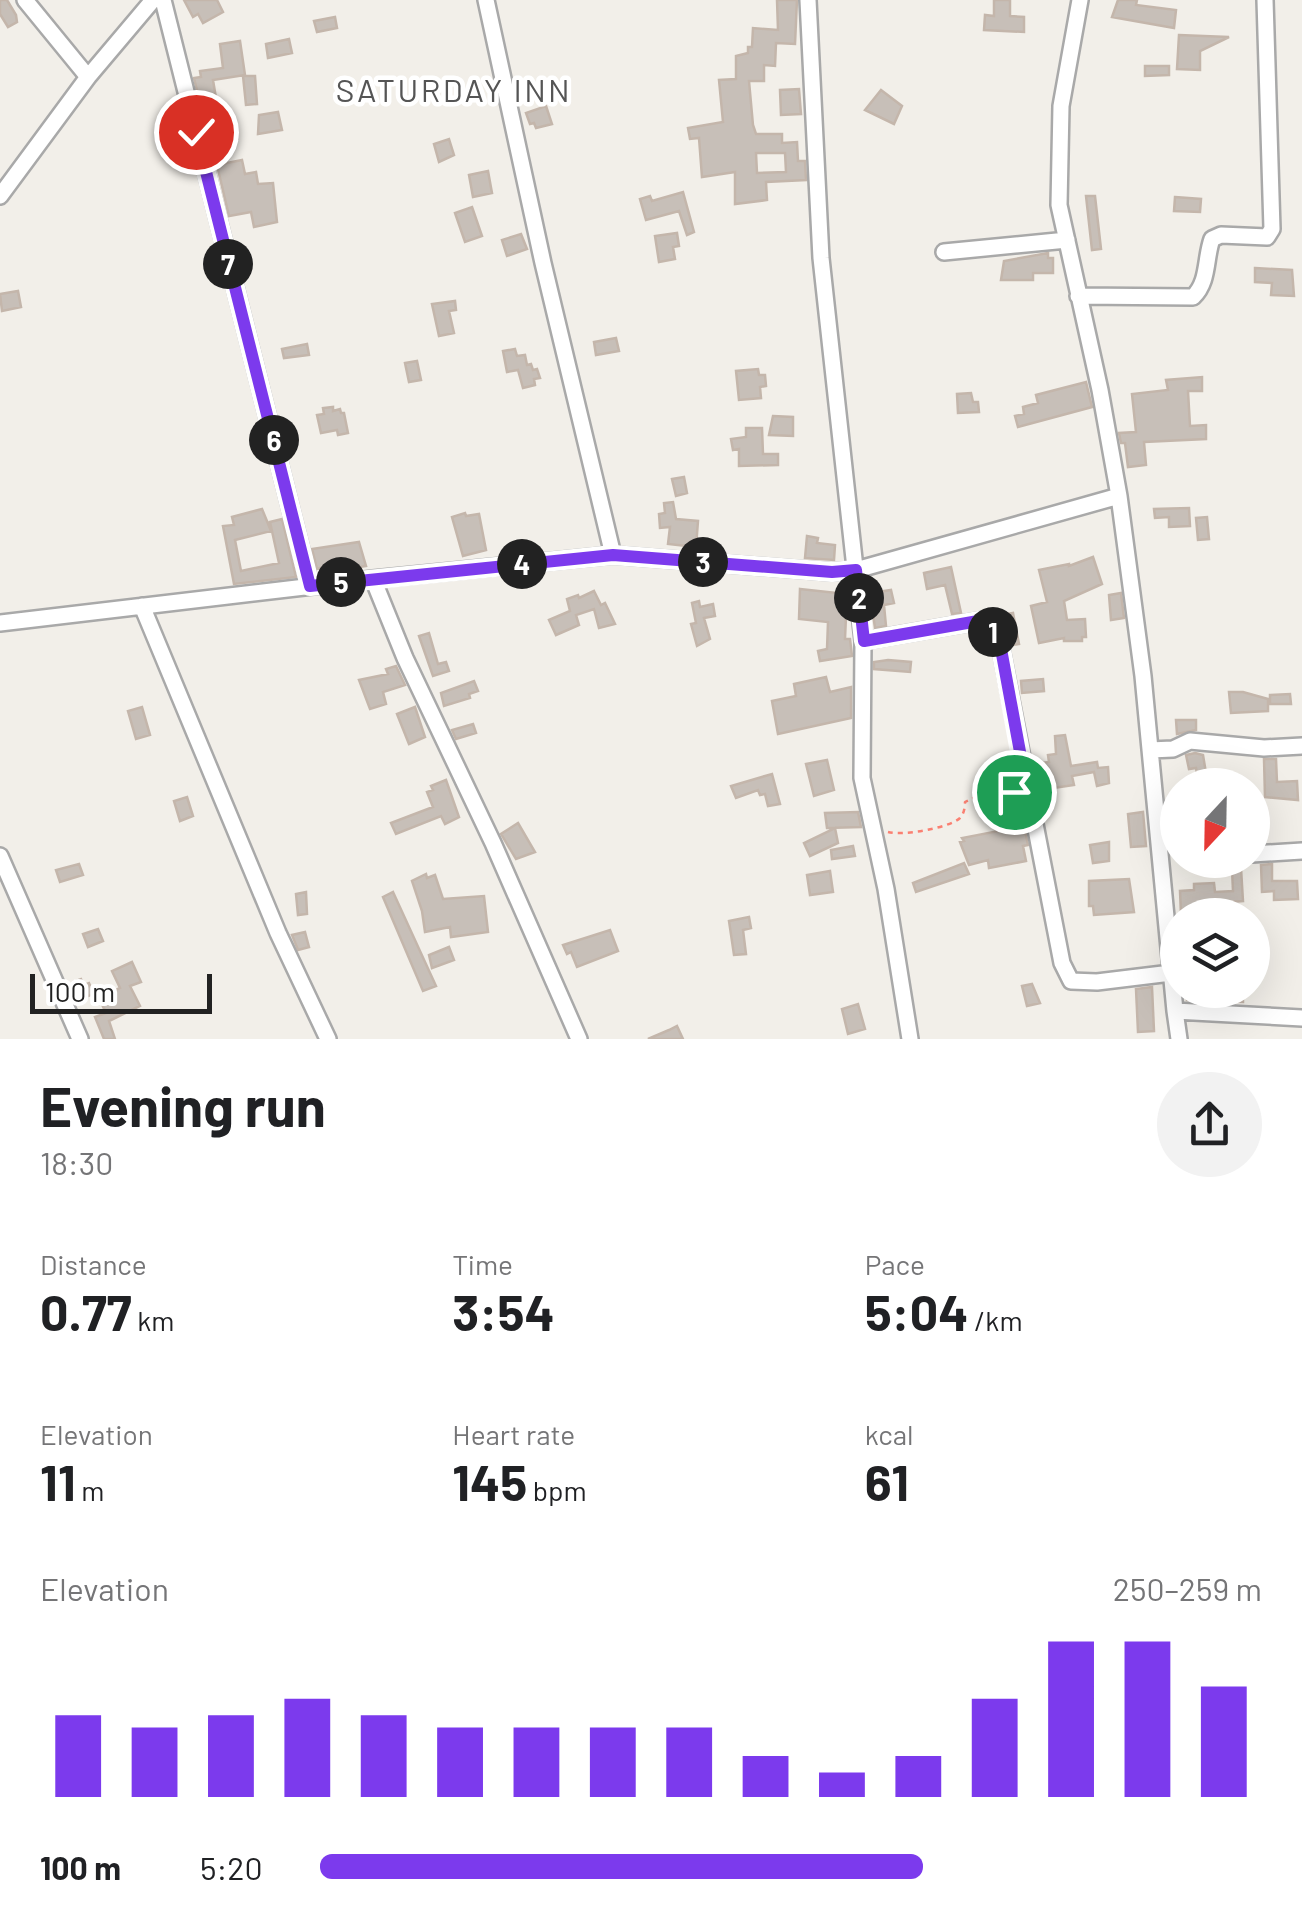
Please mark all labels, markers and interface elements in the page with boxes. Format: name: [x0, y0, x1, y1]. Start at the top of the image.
district label: SATURDAY INN: [336, 70, 572, 108]
pin: [154, 90, 239, 175]
icon: check: [169, 105, 224, 160]
pin: 7: [203, 239, 253, 289]
text: 7: [221, 247, 235, 281]
pin: 6: [249, 415, 299, 465]
text: 6: [266, 423, 282, 457]
pin: 3: [678, 537, 728, 587]
pin: 4: [497, 539, 547, 589]
text: 3: [695, 545, 711, 579]
text: 4: [514, 547, 530, 581]
pin: 5: [316, 557, 366, 607]
text: 5: [333, 565, 349, 599]
pin: 2: [834, 573, 884, 623]
text: 2: [851, 581, 867, 615]
pin: 1: [968, 607, 1018, 657]
text: 1: [988, 615, 998, 649]
pin: [972, 750, 1057, 835]
icon: arrive: [987, 765, 1042, 820]
north arrow: [1160, 768, 1270, 878]
map controls: [1160, 768, 1270, 1008]
button: layers: [1160, 898, 1270, 1008]
scale bar: [30, 969, 212, 1014]
text: 100 m: [45, 974, 115, 1008]
text: Evening run: [40, 1072, 326, 1138]
button: share: [1157, 1072, 1262, 1177]
text: 18:30: [40, 1143, 113, 1181]
text: Distance: [40, 1247, 147, 1281]
text: Time: [452, 1247, 513, 1281]
text: Pace: [865, 1247, 925, 1281]
text: 0.77: [40, 1281, 132, 1341]
text: 3:54: [452, 1281, 555, 1341]
text: 5:04: [865, 1281, 969, 1341]
text: km: [132, 1303, 174, 1337]
text: /km: [969, 1303, 1023, 1337]
text: Elevation: [40, 1417, 153, 1451]
text: Heart rate: [452, 1417, 575, 1451]
text: kcal: [865, 1417, 913, 1451]
text: 11: [40, 1451, 76, 1511]
text: 145: [452, 1451, 527, 1511]
text: 61: [865, 1451, 909, 1511]
text: m: [76, 1473, 105, 1507]
text: bpm: [527, 1473, 587, 1507]
text: Elevation: [40, 1569, 169, 1607]
text: 250–259 m: [1113, 1569, 1262, 1607]
text: 100 m: [40, 1848, 121, 1886]
text: 5:20: [200, 1848, 263, 1886]

